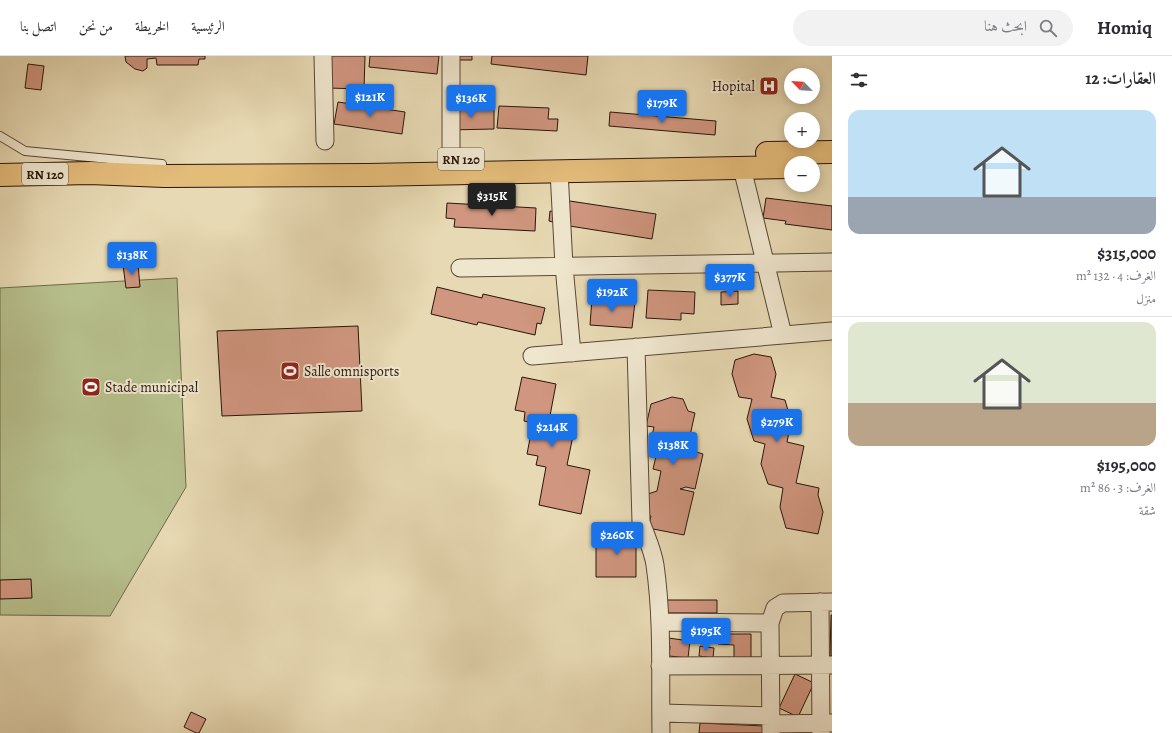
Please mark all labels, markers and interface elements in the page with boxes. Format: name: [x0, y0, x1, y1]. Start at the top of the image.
search box: [793, 10, 1073, 46]
text: Homiq: [1097, 15, 1152, 41]
text: ابحث هنا: [984, 16, 1027, 36]
text: اتصل بنا: [20, 17, 57, 36]
text: من نحن: [79, 17, 113, 36]
text: الخريطة: [135, 17, 169, 36]
text: الرئيسية: [191, 17, 225, 36]
icon: search: [1037, 17, 1059, 39]
text: العقارات: 12: [1085, 67, 1156, 90]
north arrow: [784, 68, 820, 104]
map controls: [784, 68, 820, 192]
icon: filters: [848, 69, 870, 91]
hospital icon: Hopital: [758, 75, 780, 97]
place label: Hopital: [712, 77, 756, 96]
pin: $121K: [342, 84, 398, 118]
pin: $136K: [443, 85, 499, 119]
text: $121K: [355, 88, 385, 105]
text: $136K: [456, 89, 486, 106]
pin: $179K: [634, 90, 690, 124]
text: $179K: [647, 94, 677, 111]
button: +: [784, 112, 820, 148]
icon: home: [966, 136, 1038, 208]
road number: RN 120: [438, 148, 484, 170]
button: −: [784, 156, 820, 192]
road number: RN 120: [22, 163, 68, 185]
pin: $315K: [464, 183, 520, 217]
text: $315K: [477, 187, 507, 204]
pin: $138K: [104, 242, 160, 276]
text: $315,000: [1097, 242, 1156, 265]
text: $138K: [116, 246, 148, 263]
pin: $377K: [702, 264, 758, 298]
text: الغرف: 4 · 132 m²: [1076, 267, 1156, 284]
text: $377K: [714, 268, 746, 285]
pin: $192K: [584, 279, 640, 313]
text: $192K: [596, 283, 628, 300]
text: منزل: [1136, 290, 1156, 307]
icon: home: [966, 348, 1038, 420]
sports icon: Salle omnisports: [279, 360, 301, 382]
place label: Salle omnisports: [304, 362, 399, 381]
sports icon: Stade municipal: [80, 376, 102, 398]
place label: Stade municipal: [105, 378, 199, 397]
pin: $279K: [749, 409, 805, 443]
text: $279K: [761, 413, 793, 430]
pin: $214K: [524, 414, 580, 448]
text: $214K: [536, 418, 568, 435]
pin: $138K: [645, 432, 701, 466]
text: $138K: [657, 436, 689, 453]
text: $195,000: [1097, 454, 1156, 477]
text: الغرف: 3 · 86 m²: [1080, 479, 1156, 496]
text: شقة: [1139, 502, 1156, 519]
pin: $260K: [589, 522, 645, 556]
text: $260K: [600, 526, 634, 543]
pin: $195K: [678, 618, 734, 652]
text: $195K: [691, 622, 721, 639]

